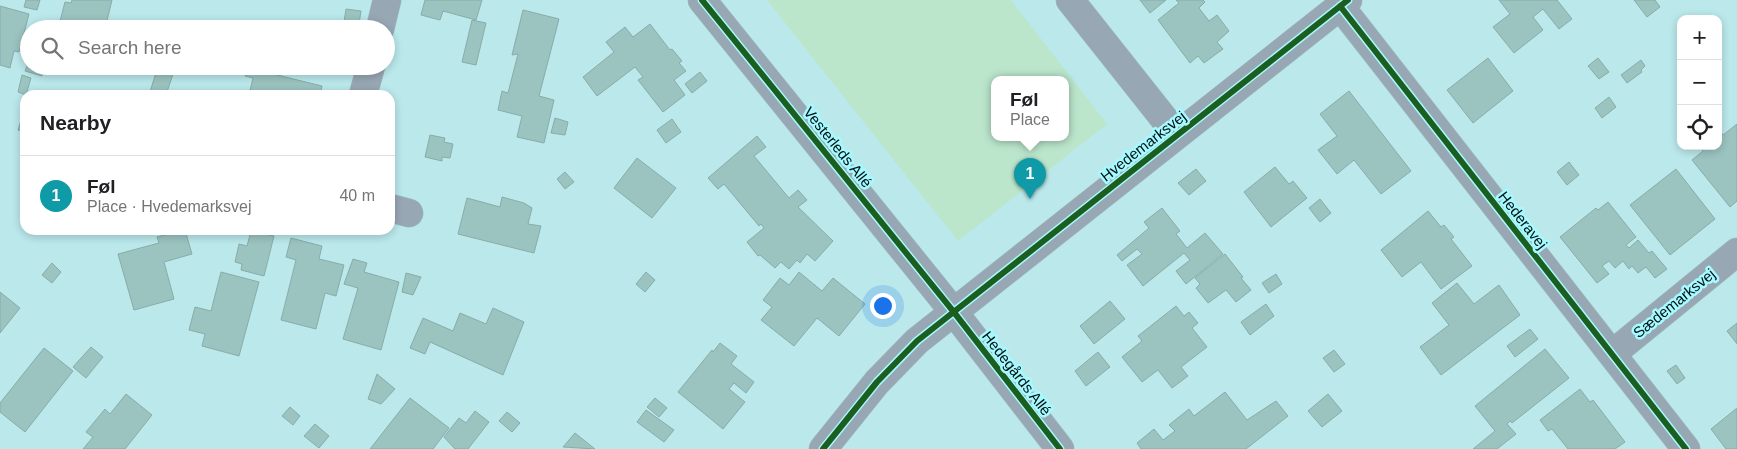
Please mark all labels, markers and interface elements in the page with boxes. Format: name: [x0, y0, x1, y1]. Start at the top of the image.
map controls: [1677, 15, 1722, 150]
button: +: [1677, 15, 1722, 60]
search box: [20, 20, 395, 75]
icon: search: [38, 34, 66, 62]
text: Search here: [78, 37, 182, 58]
button: −: [1677, 60, 1722, 105]
popup: [991, 76, 1069, 141]
text: Føl: [1010, 89, 1038, 110]
street label: Vesterleds Allé: [800, 103, 876, 191]
button: locate: [1677, 105, 1722, 150]
street label: Hvedemarksvej: [1097, 107, 1189, 185]
text: Nearby: [40, 111, 111, 134]
text: Place: [1010, 111, 1050, 128]
pin: 1: [1014, 158, 1046, 199]
text: Føl: [87, 176, 116, 197]
text: 1: [52, 187, 60, 204]
text: 40 m: [339, 187, 375, 204]
street label: Hederavej: [1495, 188, 1551, 252]
text: Place · Hvedemarksvej: [87, 198, 252, 215]
street label: Sædemarksvej: [1630, 265, 1718, 341]
your location: [870, 293, 896, 319]
street label: Hedegårds Allé: [979, 328, 1055, 418]

